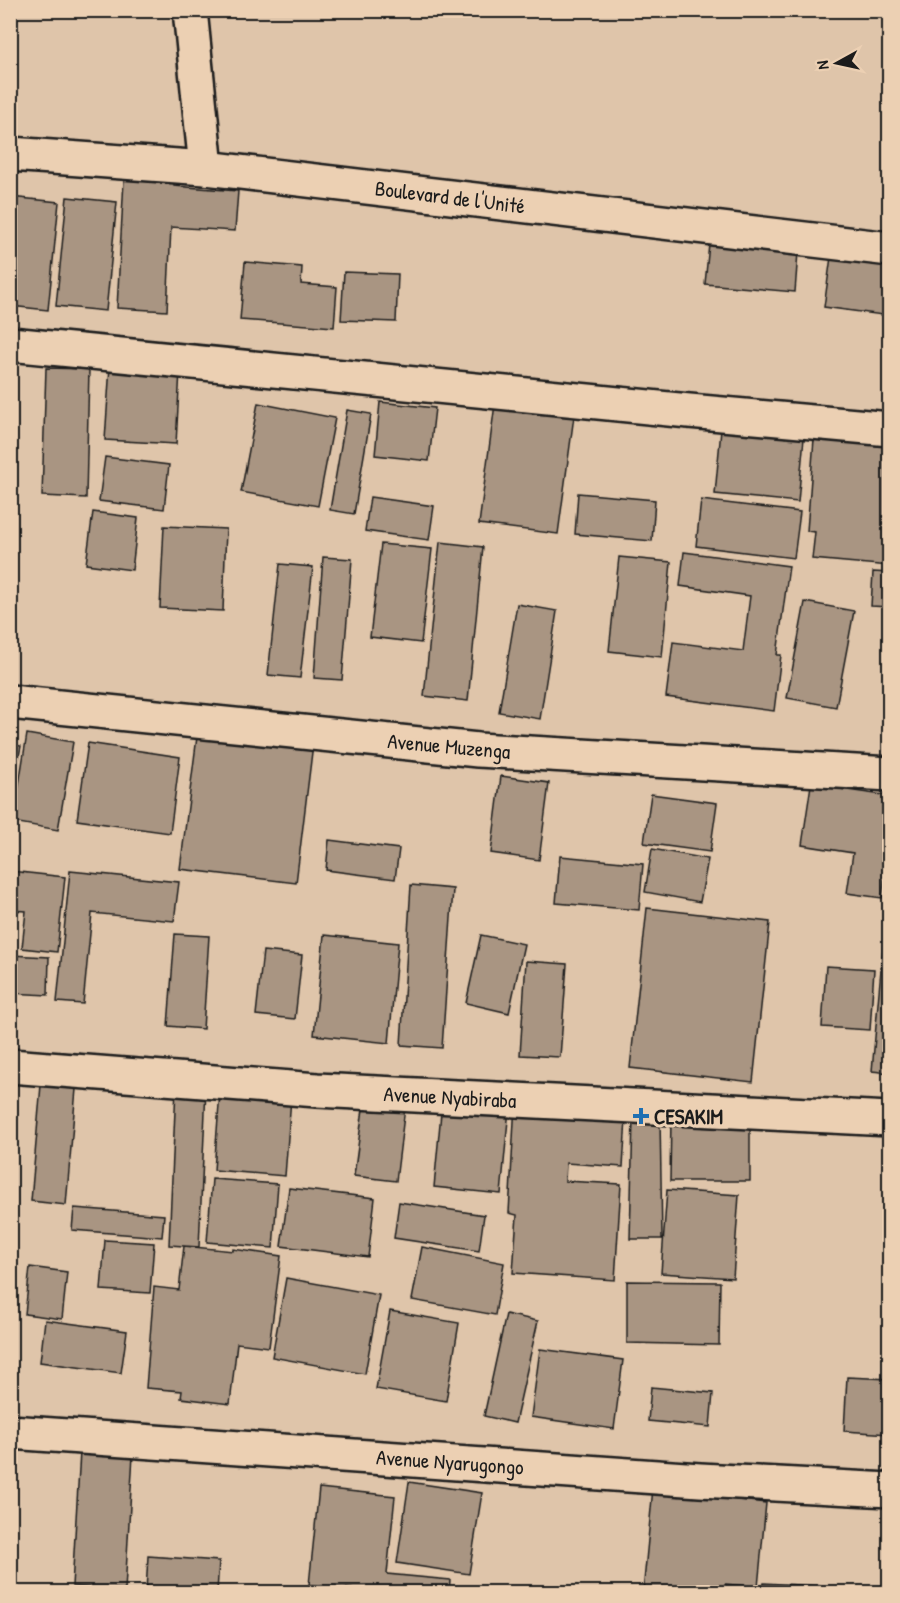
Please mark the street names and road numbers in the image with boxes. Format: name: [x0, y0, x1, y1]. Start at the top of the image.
street label: Boulevard de l'Unité: [373, 173, 527, 221]
street label: Avenue Muzenga: [386, 726, 512, 766]
street label: Avenue Nyabiraba: [383, 1079, 517, 1115]
street label: Avenue Nyarugongo: [375, 1442, 525, 1482]

